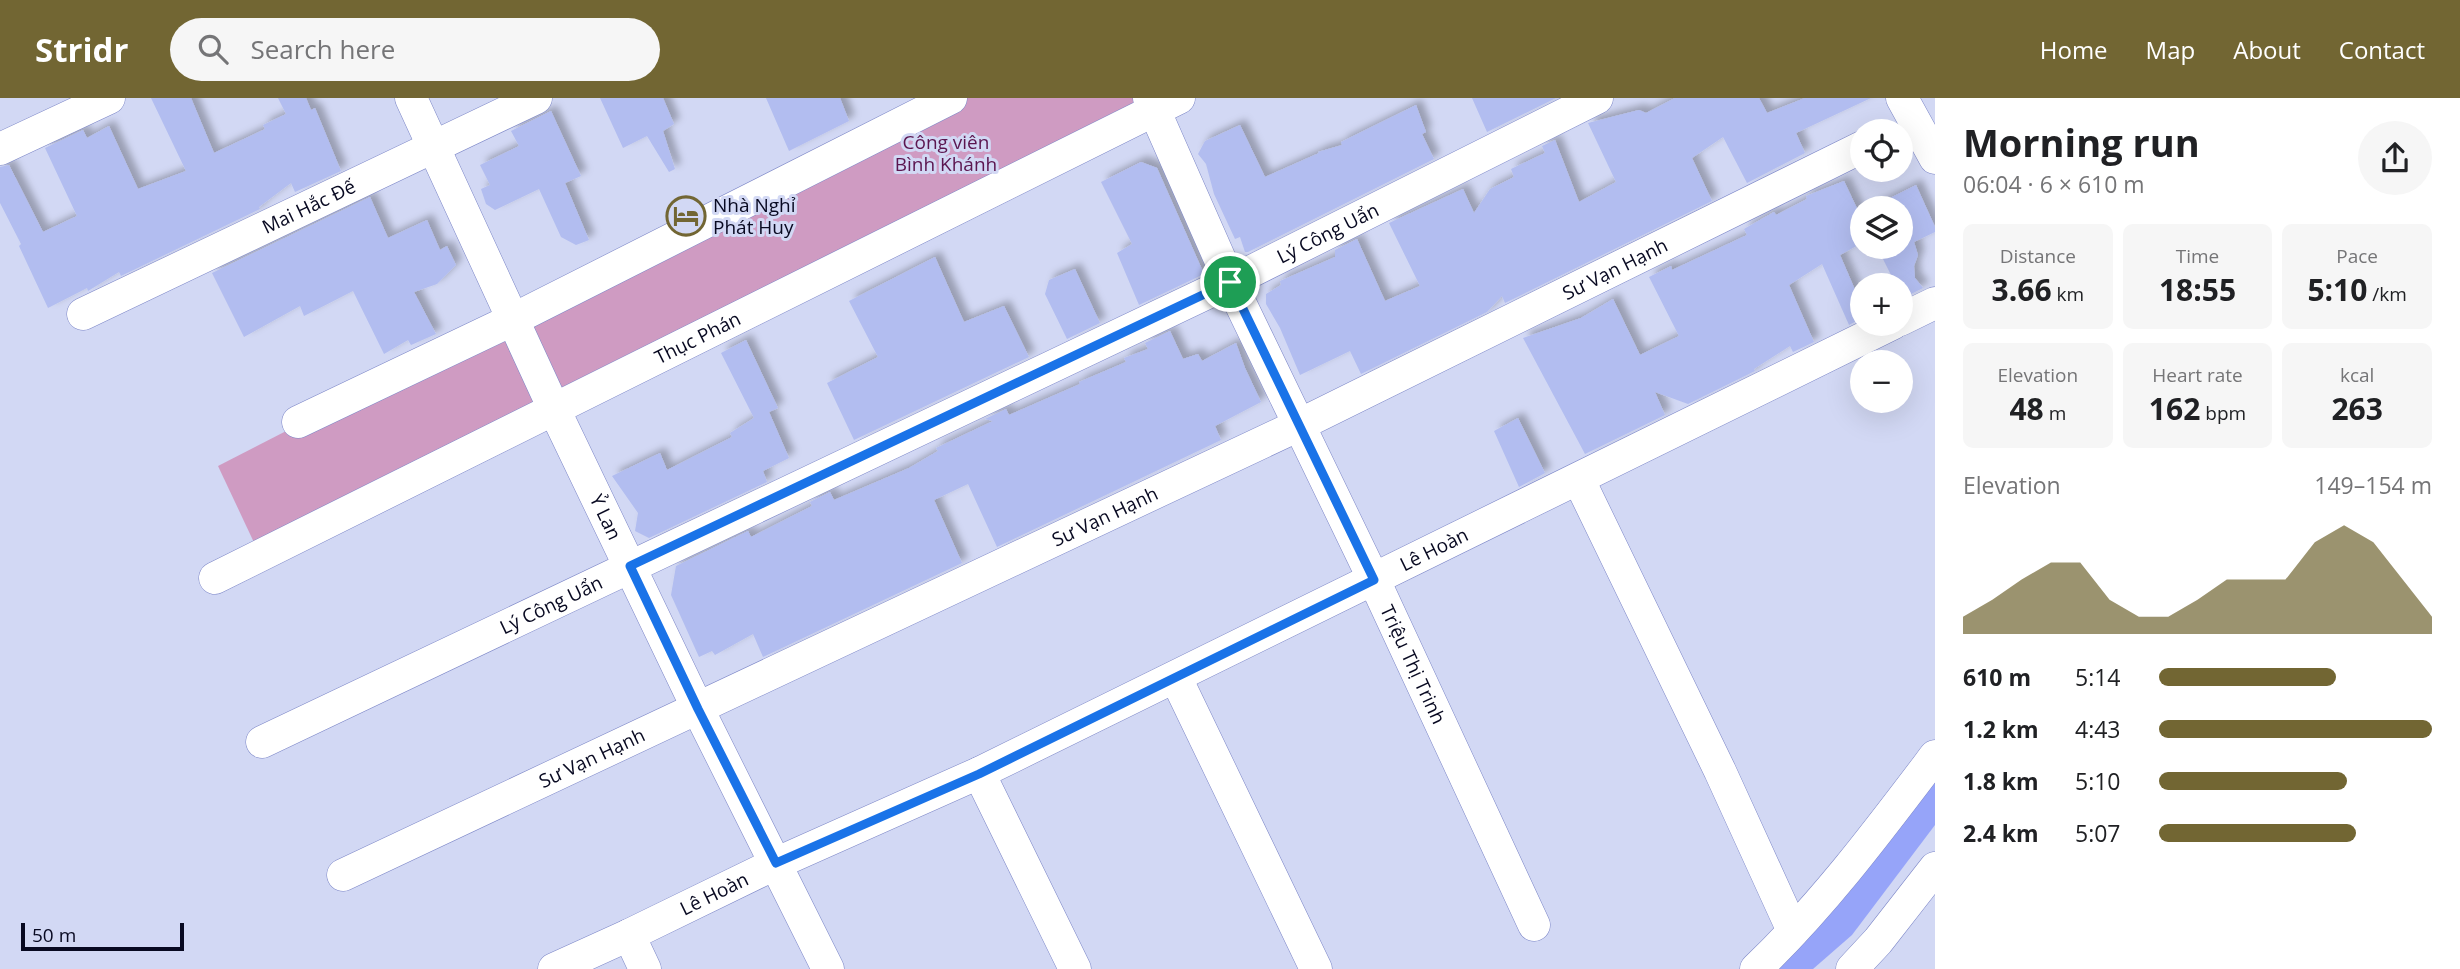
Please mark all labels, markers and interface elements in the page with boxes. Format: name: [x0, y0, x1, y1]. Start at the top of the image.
search box: [170, 18, 660, 81]
text: Stridr: [35, 27, 128, 72]
icon: search: [194, 30, 232, 68]
text: Search here: [250, 31, 395, 67]
text: Home: [2040, 33, 2108, 66]
text: Map: [2146, 33, 2195, 66]
text: About: [2233, 33, 2301, 66]
text: Contact: [2339, 33, 2425, 66]
text: Morning run: [1963, 116, 2200, 168]
map controls: [1850, 119, 1913, 413]
button: locate: [1850, 119, 1913, 182]
button: share: [2358, 121, 2432, 195]
park label: Công viên Bình Khánh: [895, 129, 997, 177]
text: 06:04 · 6 × 610 m: [1963, 168, 2145, 200]
street label: Mai Hắc Đế: [258, 173, 360, 240]
place label: Nhà Nghỉ Phát Huy: [713, 192, 796, 240]
hotel icon: Nhà Nghỉ Phát Huy: [665, 195, 707, 237]
button: layers: [1850, 196, 1913, 259]
street label: Lý Công Uẩn: [1272, 197, 1383, 269]
street label: Sư Vạn Hạnh: [1558, 232, 1672, 306]
text: Distance: [2000, 243, 2076, 269]
text: Time: [2176, 243, 2219, 269]
text: Pace: [2336, 243, 2378, 269]
pin: [1200, 252, 1260, 312]
icon: arrive: [1211, 263, 1249, 301]
text: 3.66: [1992, 269, 2052, 310]
text: 18:55: [2159, 269, 2236, 310]
text: 5:10: [2307, 269, 2367, 310]
button: +: [1850, 273, 1913, 336]
text: km: [2052, 281, 2084, 307]
text: /km: [2367, 281, 2407, 307]
street label: Thục Phán: [650, 305, 745, 370]
button: −: [1850, 350, 1913, 413]
text: Elevation: [1997, 362, 2078, 388]
text: Heart rate: [2152, 362, 2243, 388]
text: kcal: [2340, 362, 2374, 388]
text: 48: [2009, 388, 2044, 429]
text: 162: [2149, 388, 2200, 429]
text: 263: [2331, 388, 2383, 429]
text: m: [2044, 400, 2066, 426]
text: bpm: [2200, 400, 2246, 426]
text: Elevation: [1963, 469, 2061, 501]
text: 149–154 m: [2314, 469, 2432, 501]
street label: Sư Vạn Hạnh: [1048, 480, 1162, 553]
street label: Ỷ Lan: [584, 490, 628, 544]
street label: Lê Hoàn: [1395, 521, 1472, 577]
street label: Lý Công Uẩn: [495, 569, 607, 640]
street label: Triệu Thị Trinh: [1374, 601, 1452, 728]
text: 610 m: [1963, 661, 2031, 693]
text: 5:14: [2075, 661, 2121, 693]
text: 1.2 km: [1963, 713, 2039, 745]
text: 4:43: [2075, 713, 2121, 745]
street label: Sư Vạn Hạnh: [535, 722, 649, 794]
text: 1.8 km: [1963, 765, 2039, 797]
text: 5:10: [2075, 765, 2121, 797]
text: 2.4 km: [1963, 817, 2039, 849]
text: 5:07: [2075, 817, 2121, 849]
street label: Lê Hoàn: [676, 866, 753, 921]
scale bar: [21, 920, 184, 952]
text: 50 m: [32, 922, 76, 948]

